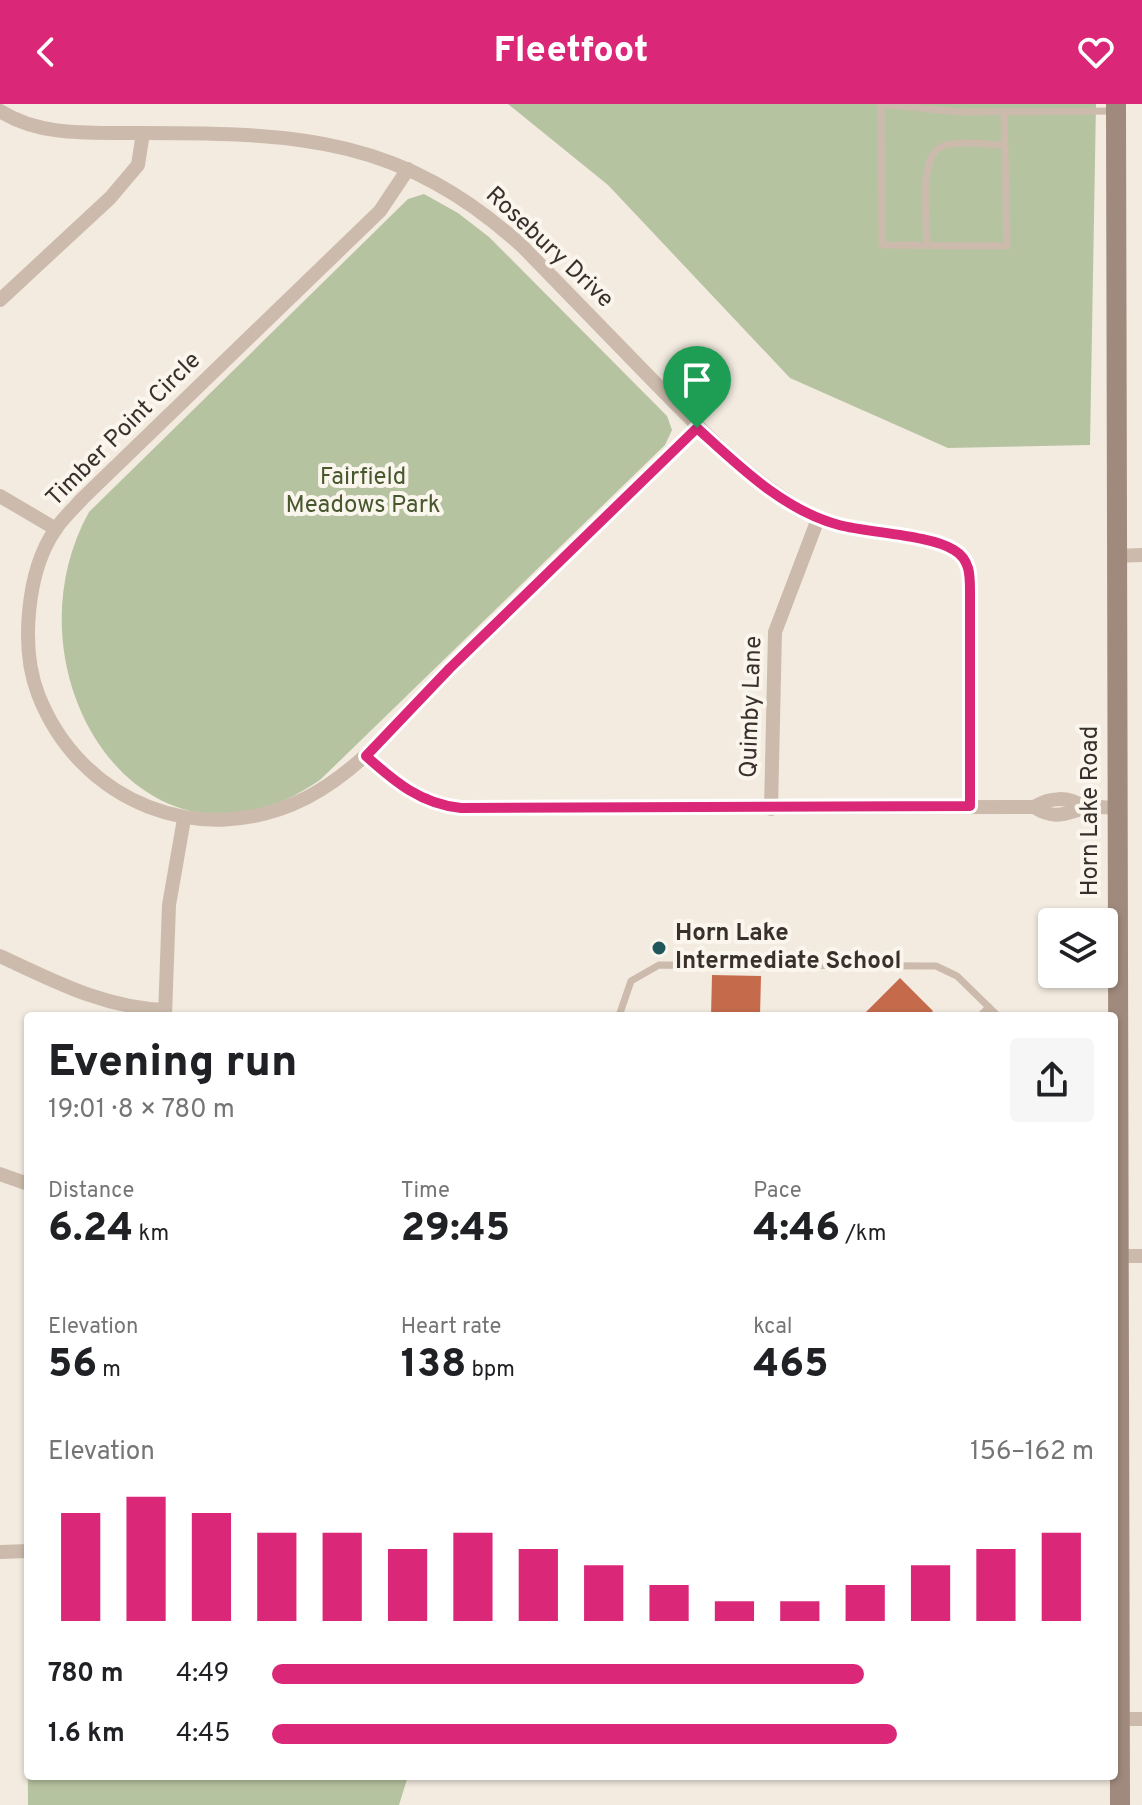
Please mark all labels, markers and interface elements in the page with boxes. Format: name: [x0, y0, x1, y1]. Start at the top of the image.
text: Fleetfoot: [494, 29, 648, 75]
icon: back: [24, 30, 68, 74]
icon: heart: [1074, 30, 1118, 74]
street label: Rosebury Drive: [479, 181, 619, 315]
street label: Timber Point Circle: [40, 346, 208, 514]
pin: [663, 346, 731, 428]
icon: arrive: [675, 358, 719, 402]
park label: Fairfield Meadows Park: [285, 463, 441, 521]
street label: Quimby Lane: [735, 635, 769, 779]
street label: Horn Lake Road: [1076, 726, 1106, 896]
map controls: [1038, 908, 1118, 988]
button: layers: [1038, 908, 1118, 988]
place label: Horn Lake Intermediate School: [675, 919, 902, 977]
marker: Horn Lake Intermediate School: [650, 939, 668, 957]
text: Evening run: [48, 1036, 297, 1092]
button: share: [1010, 1038, 1094, 1122]
text: 19:01 · 8 × 780 m: [48, 1094, 235, 1127]
text: Distance: [48, 1178, 134, 1205]
text: Time: [401, 1178, 450, 1205]
text: Pace: [753, 1178, 802, 1205]
text: 6.24: [48, 1205, 133, 1255]
text: 29:45: [401, 1205, 510, 1255]
text: 4:46: [753, 1205, 840, 1255]
text: km: [133, 1221, 169, 1248]
text: /km: [840, 1221, 886, 1248]
text: Elevation: [48, 1314, 138, 1341]
text: Heart rate: [401, 1314, 501, 1341]
text: kcal: [753, 1314, 792, 1341]
text: 56: [48, 1341, 97, 1391]
text: 138: [401, 1341, 466, 1391]
text: 465: [753, 1341, 828, 1391]
text: m: [97, 1357, 121, 1384]
text: bpm: [466, 1357, 515, 1384]
text: Elevation: [48, 1436, 155, 1469]
text: 156–162 m: [970, 1436, 1094, 1469]
text: 780 m: [48, 1658, 124, 1691]
text: 4:49: [176, 1658, 229, 1691]
text: 1.6 km: [48, 1718, 125, 1751]
text: 4:45: [176, 1718, 230, 1751]

